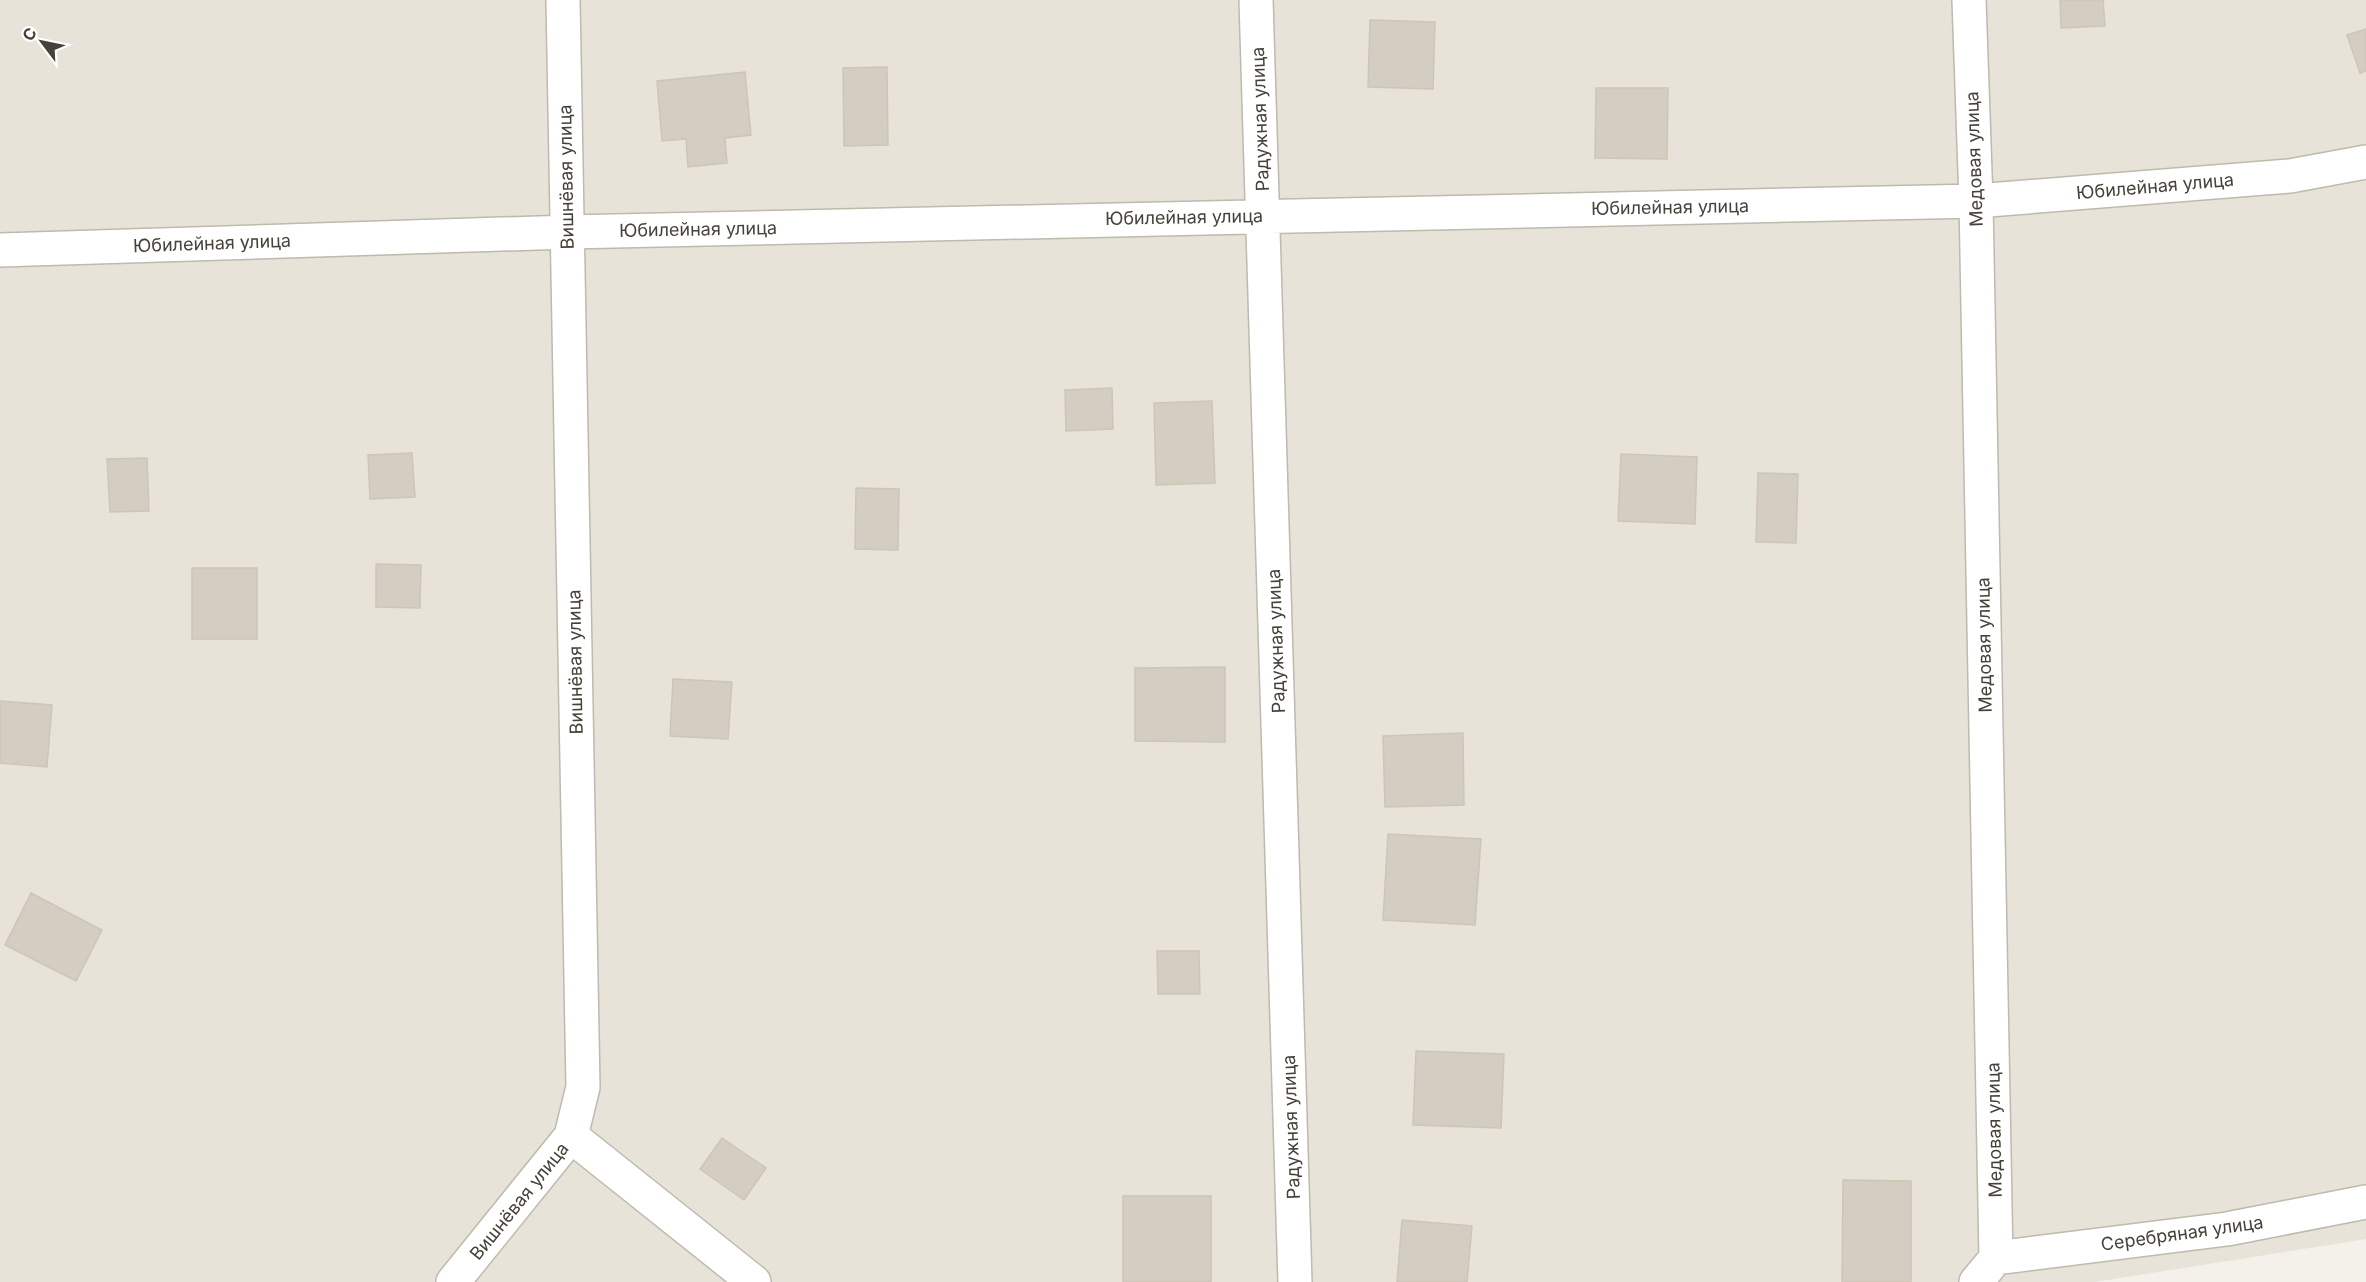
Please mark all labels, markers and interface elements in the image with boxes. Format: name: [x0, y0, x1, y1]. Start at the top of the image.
north arrow: [12, 12, 72, 72]
text: С: [18, 24, 41, 44]
street label: Радужная улица: [1247, 46, 1273, 192]
street label: Медовая улица: [1961, 91, 1987, 227]
street label: Вишнёвая улица: [554, 104, 578, 250]
street label: Юбилейная улица: [2075, 169, 2235, 203]
street label: Юбилейная улица: [1591, 195, 1749, 219]
street label: Юбилейная улица: [1105, 205, 1263, 229]
street label: Юбилейная улица: [619, 217, 777, 241]
street label: Юбилейная улица: [133, 230, 291, 256]
street label: Радужная улица: [1263, 568, 1289, 714]
street label: Медовая улица: [1972, 577, 1996, 713]
street label: Вишнёвая улица: [563, 589, 587, 735]
street label: Радужная улица: [1278, 1054, 1304, 1200]
street label: Медовая улица: [1982, 1062, 2006, 1198]
street label: Вишнёвая улица: [465, 1138, 573, 1264]
street label: Серебряная улица: [2099, 1211, 2265, 1255]

